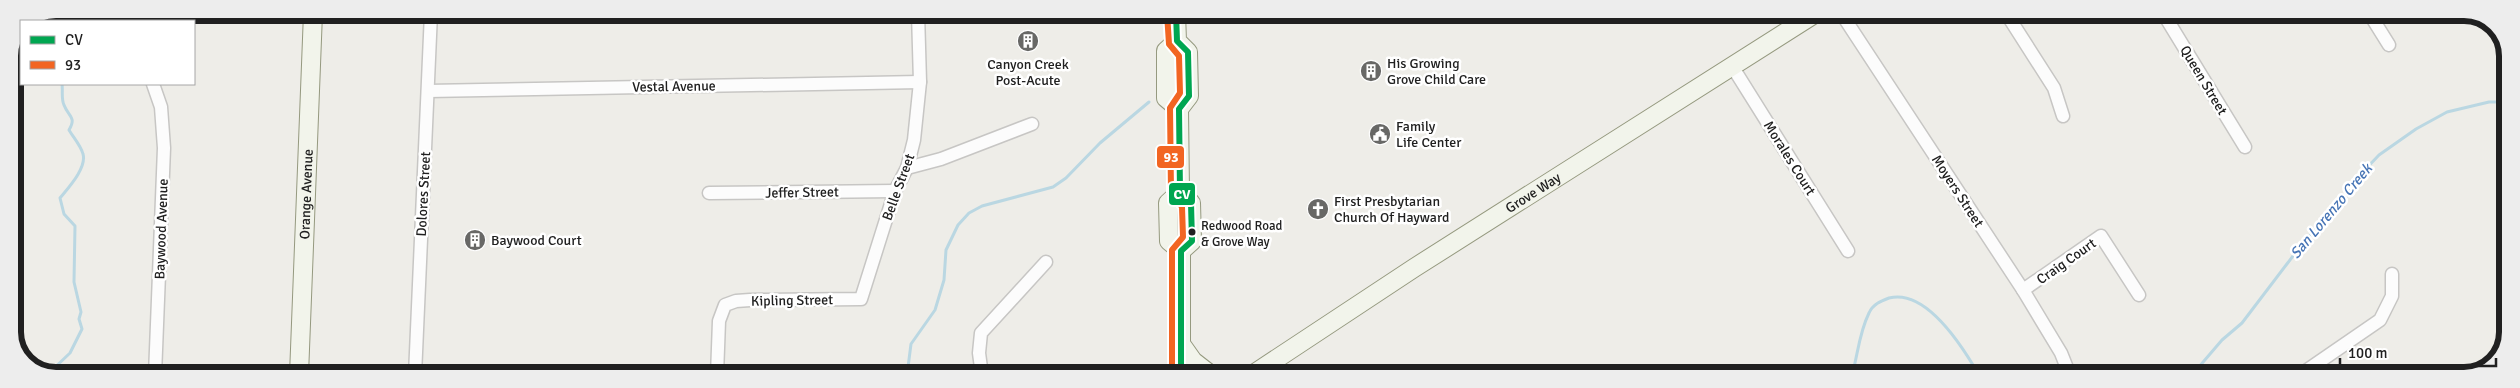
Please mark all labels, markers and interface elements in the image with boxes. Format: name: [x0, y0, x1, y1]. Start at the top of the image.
legend: [20, 20, 195, 85]
building icon: Canyon Creek Post-Acute: [1016, 29, 1040, 53]
text: CV: [65, 31, 83, 49]
street label: Queen Street: [2176, 42, 2231, 118]
place label: His Growing Grove Child Care: [1387, 55, 1486, 88]
text: 93: [65, 56, 81, 74]
place label: Canyon Creek Post-Acute: [987, 56, 1069, 89]
building icon: His Growing Grove Child Care: [1359, 59, 1383, 83]
street label: Vestal Avenue: [632, 77, 716, 96]
place label: Family Life Center: [1396, 118, 1462, 151]
street label: Morales Court: [1760, 118, 1819, 199]
public building icon: Family Life Center: [1368, 122, 1392, 146]
line badge: 93: [1156, 145, 1185, 169]
street label: Orange Avenue: [296, 149, 317, 240]
text: 93: [1163, 149, 1179, 166]
street label: Dolores Street: [413, 151, 434, 237]
street label: Belle Street: [879, 151, 918, 223]
street label: Moyers Street: [1928, 152, 1987, 231]
water label: San Lorenzo Creek: [2286, 159, 2377, 262]
street label: Grove Way: [1502, 169, 1564, 217]
street label: Baywood Avenue: [151, 178, 172, 280]
line badge: CV: [1168, 182, 1196, 206]
street label: Jeffer Street: [765, 183, 839, 202]
text: CV: [1173, 186, 1191, 203]
place label: First Presbytarian Church Of Hayward: [1334, 193, 1449, 226]
church icon: First Presbytarian Church Of Hayward: [1306, 197, 1330, 221]
place label: Redwood Road & Grove Way: [1201, 218, 1282, 250]
marker: Redwood Road & Grove Way: [1187, 227, 1197, 237]
building icon: Baywood Court: [463, 228, 487, 252]
place label: Baywood Court: [491, 232, 582, 249]
street label: Craig Court: [2033, 235, 2099, 288]
street label: Kipling Street: [751, 291, 833, 310]
scale bar: [2340, 336, 2496, 368]
text: 100 m: [2348, 344, 2388, 362]

